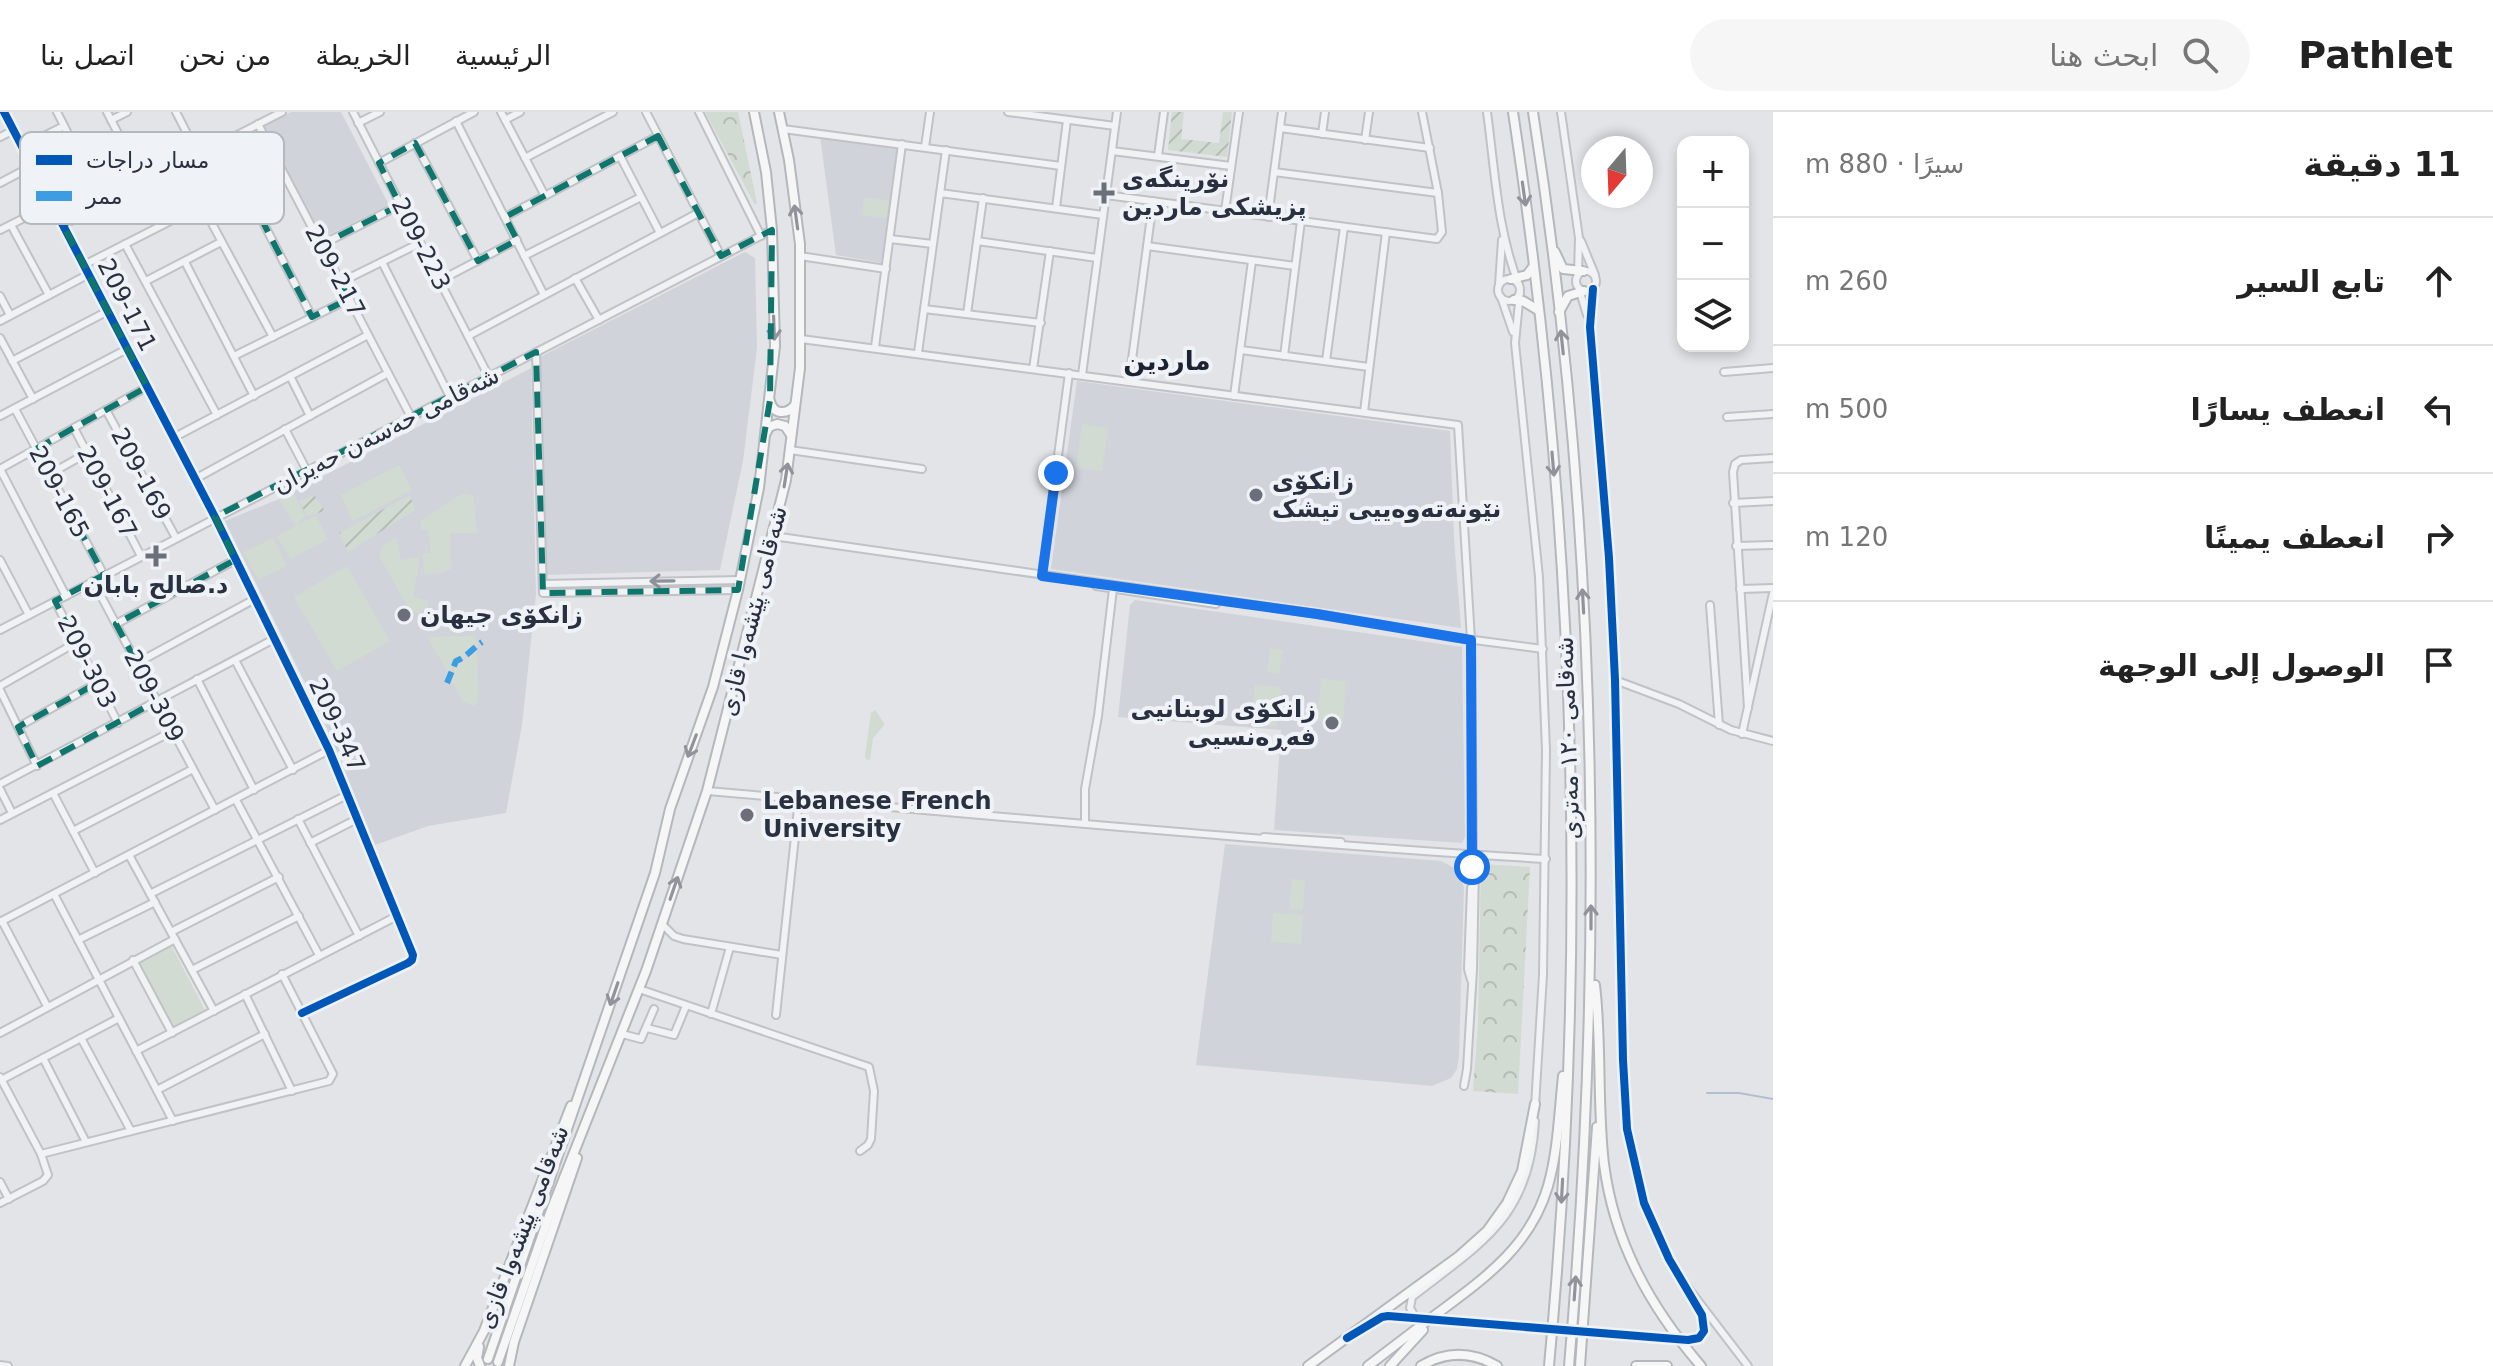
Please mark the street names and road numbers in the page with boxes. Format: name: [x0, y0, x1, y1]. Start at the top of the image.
street label: 209-223: [386, 193, 456, 295]
street label: 209-217: [299, 220, 371, 322]
street label: 209-171: [92, 254, 162, 356]
street label: شەقامی حەسەن حەیران: [268, 361, 504, 499]
street label: 209-169: [105, 423, 177, 525]
street label: 209-165: [23, 441, 95, 543]
street label: 209-167: [71, 441, 143, 543]
street label: شەقامی پێشەوا قازی: [713, 503, 793, 719]
street label: 209-303: [52, 611, 122, 713]
street label: شەقامی ١٢٠ مەتری: [1550, 636, 1586, 840]
street label: 209-309: [118, 645, 190, 747]
street label: 209-347: [303, 674, 371, 776]
street label: شەقامی پێشەوا قازی: [471, 1121, 575, 1333]

